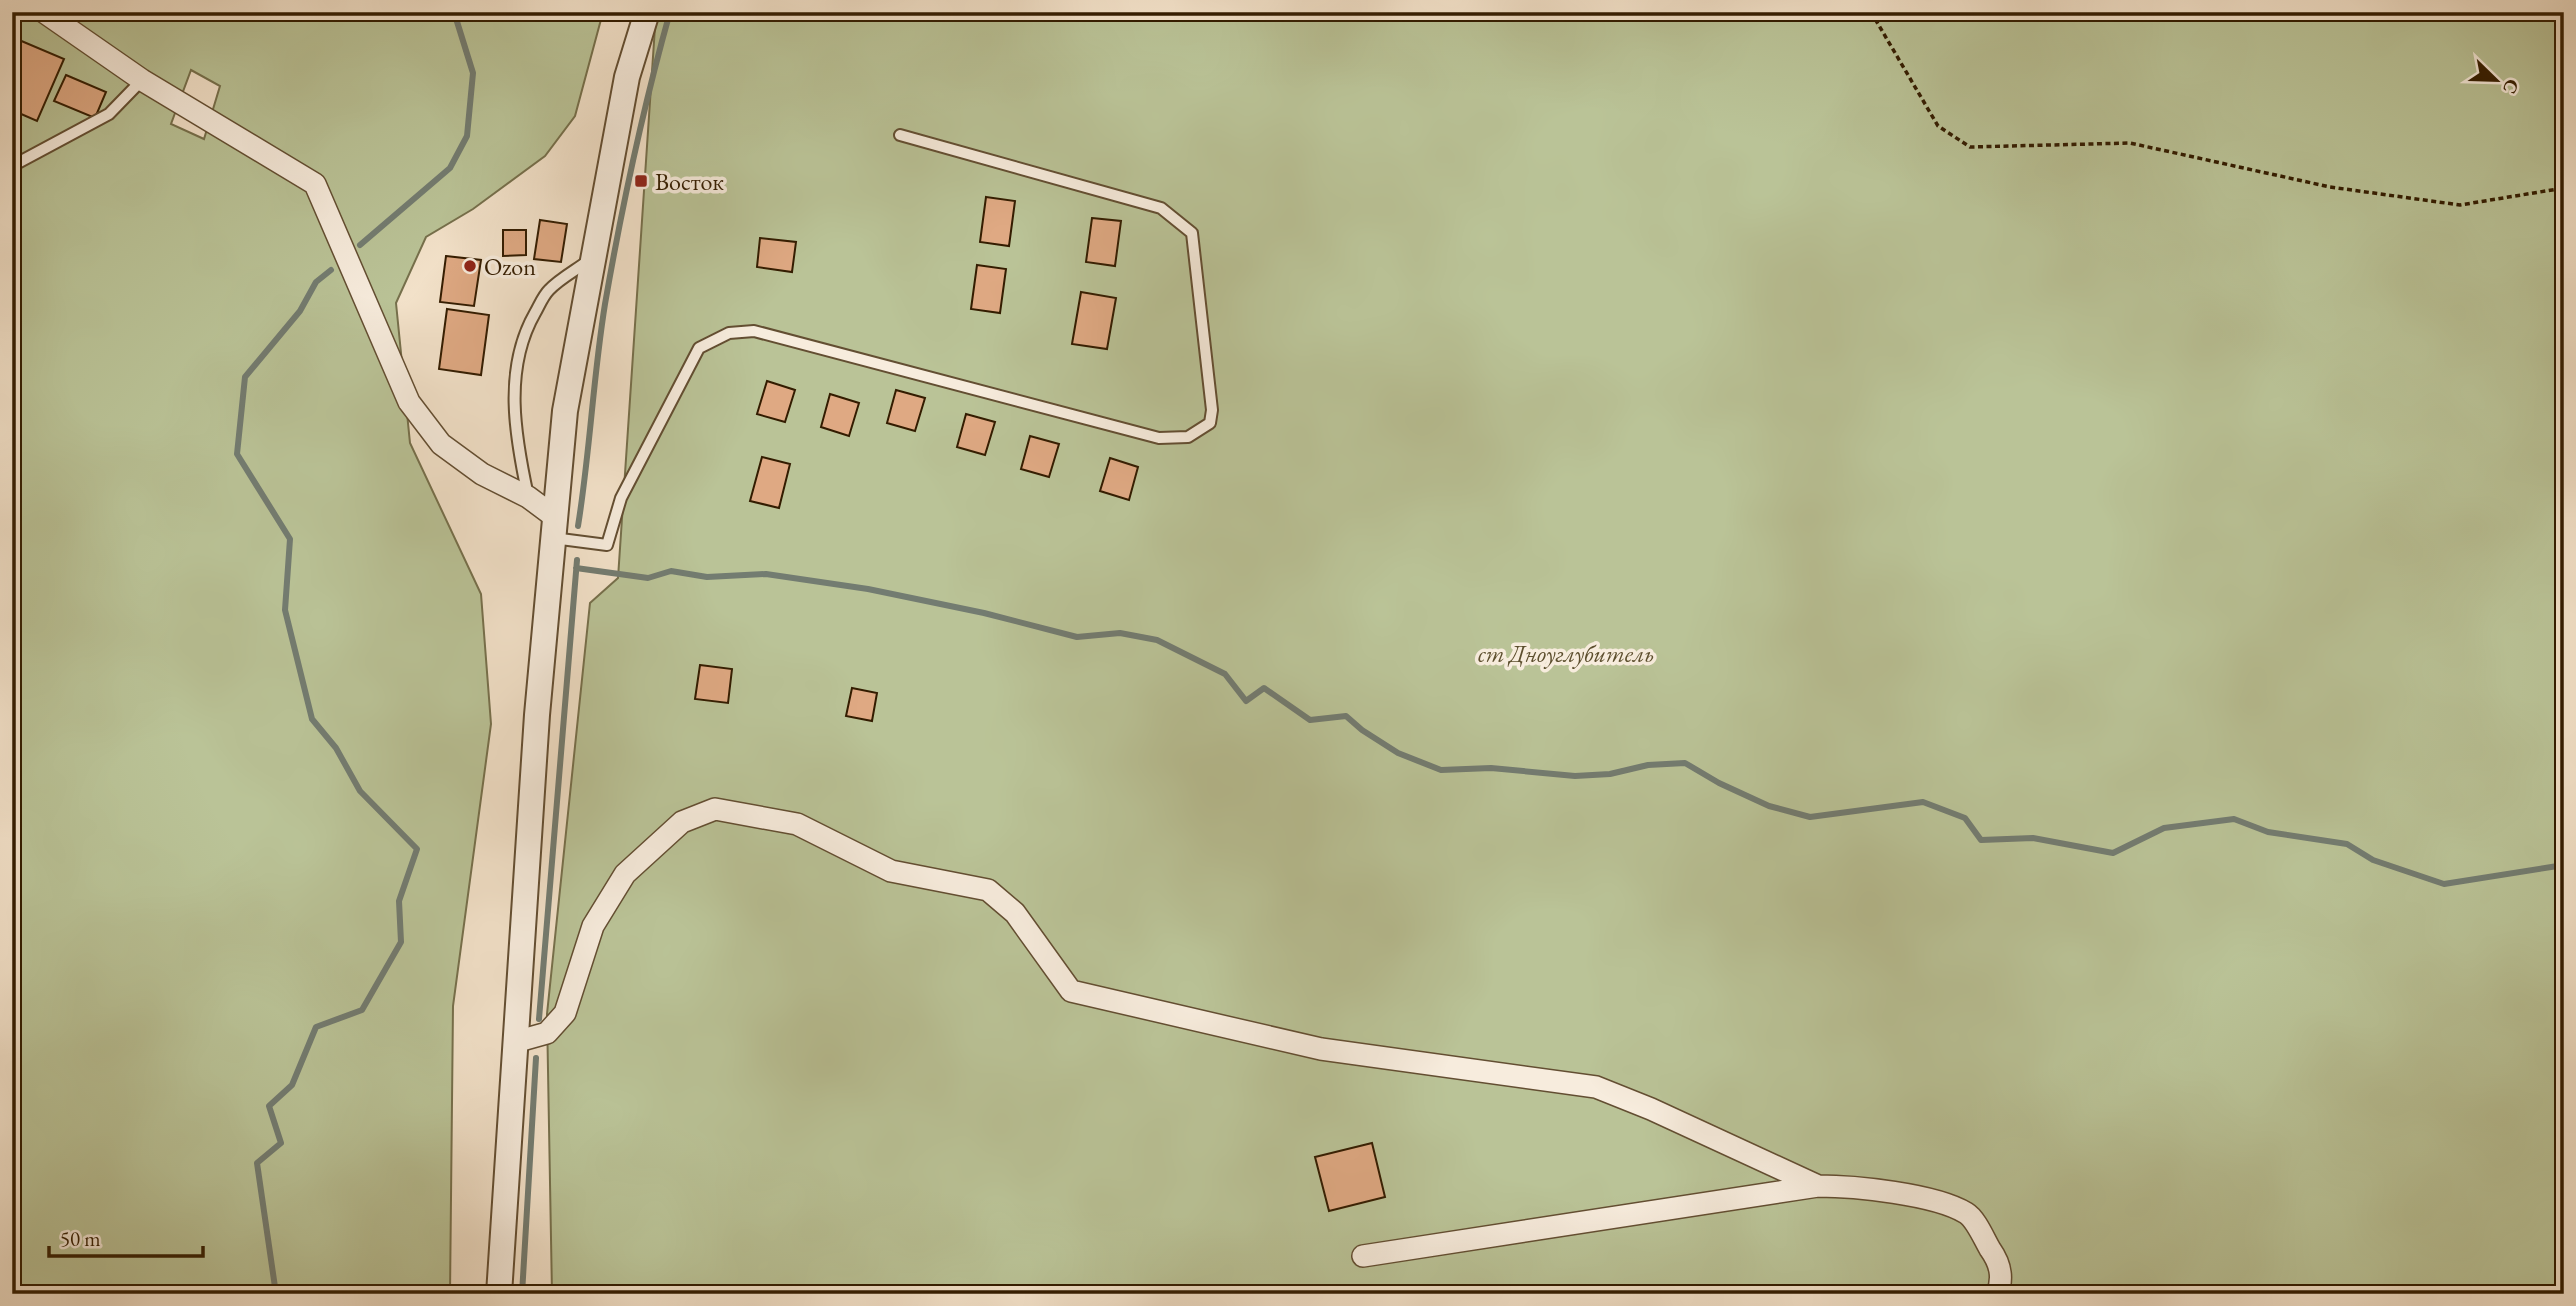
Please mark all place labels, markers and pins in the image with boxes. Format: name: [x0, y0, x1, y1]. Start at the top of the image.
place label: Восток: [655, 166, 724, 197]
marker: Восток: [633, 173, 649, 189]
place label: Ozon: [484, 251, 536, 282]
marker: Ozon: [462, 258, 478, 274]

